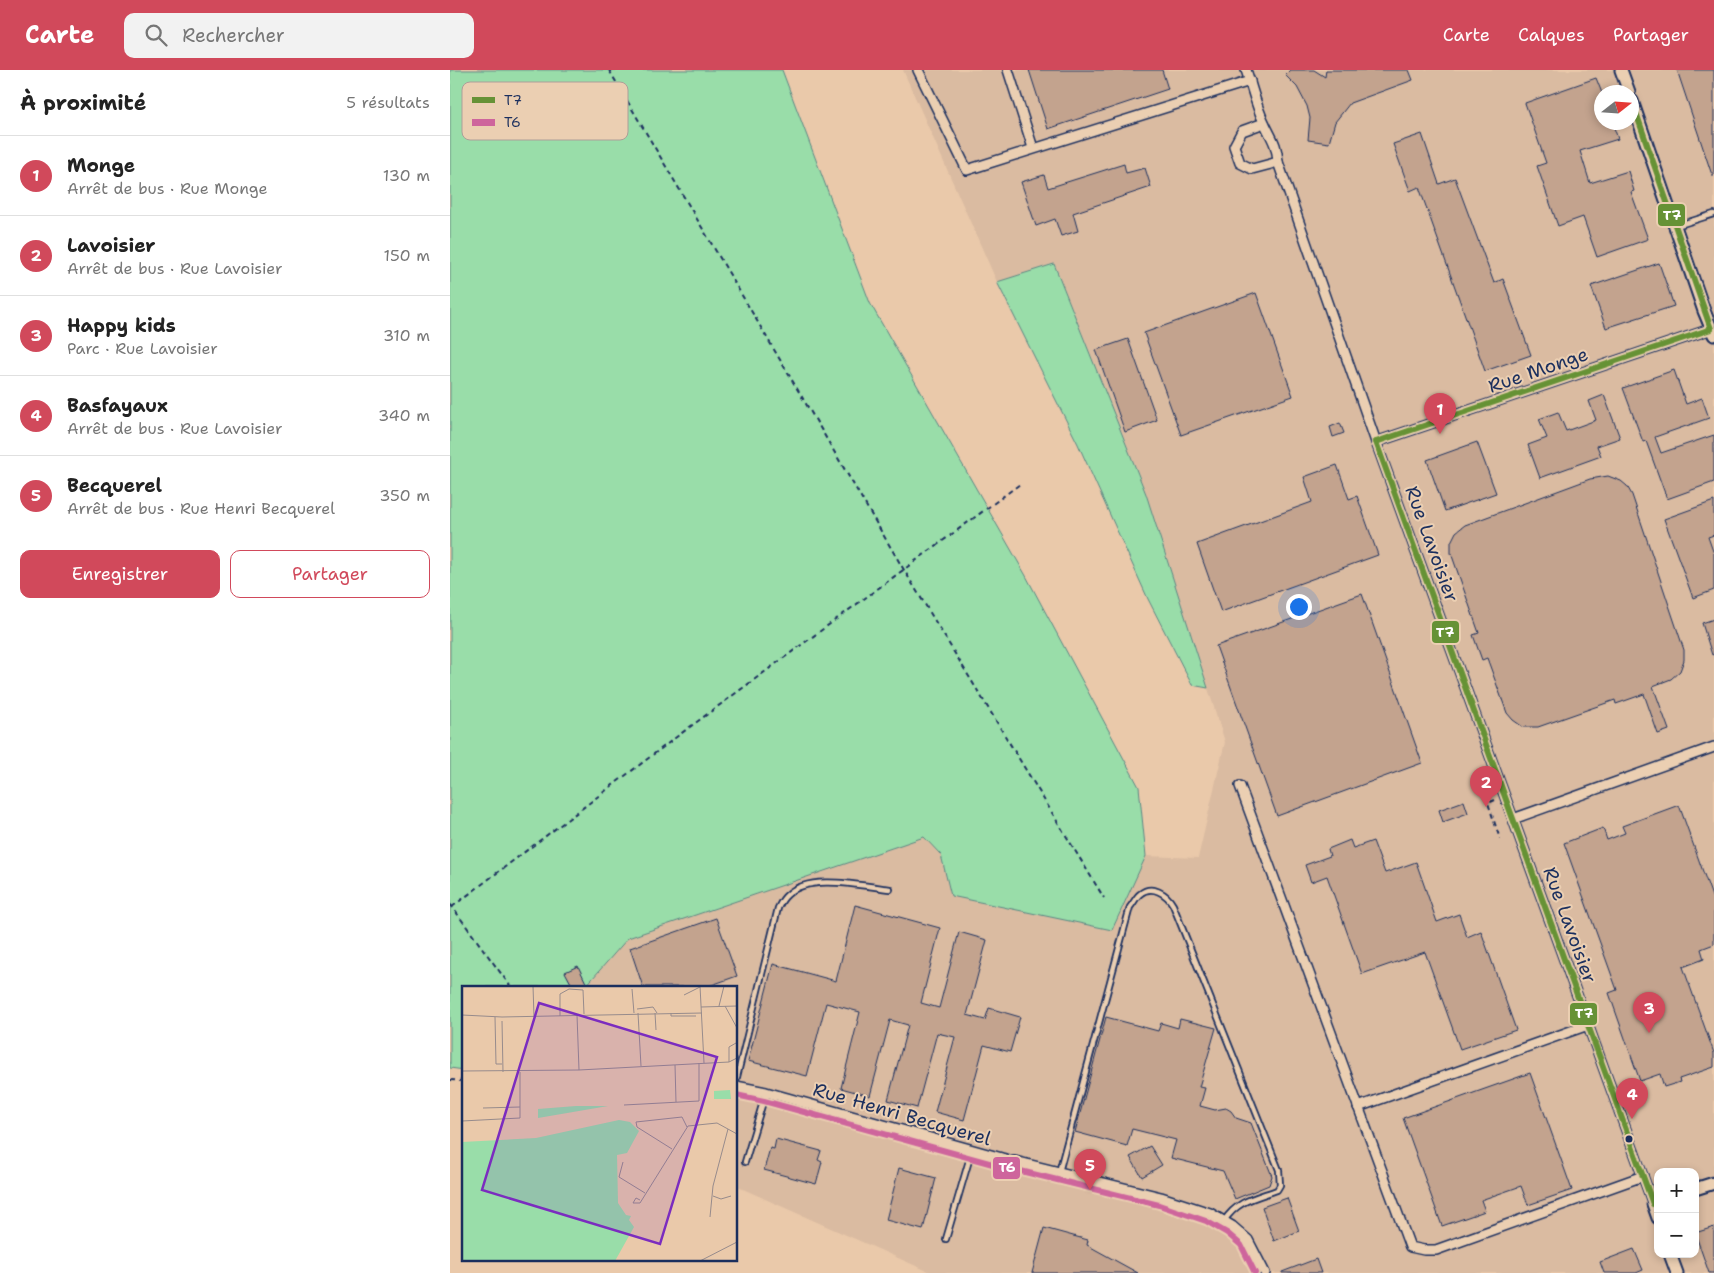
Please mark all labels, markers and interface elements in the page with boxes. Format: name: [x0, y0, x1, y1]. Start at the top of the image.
search box: [124, 13, 474, 58]
text: Carte: [25, 19, 94, 51]
icon: search: [142, 21, 170, 49]
text: Rechercher: [182, 23, 285, 48]
text: Carte: [1443, 23, 1490, 47]
text: Calques: [1518, 23, 1585, 47]
text: Partager: [1613, 23, 1689, 47]
legend: [462, 82, 628, 140]
north arrow: [1594, 85, 1639, 130]
text: À proximité: [20, 89, 146, 117]
text: T7: [504, 91, 522, 109]
text: 5 résultats: [346, 92, 430, 113]
text: T6: [504, 113, 521, 131]
text: Monge: [67, 153, 135, 178]
text: 1: [32, 165, 40, 186]
text: 130 m: [383, 165, 430, 186]
text: Arrêt de bus · Rue Monge: [67, 178, 268, 199]
line badge: T7: [1657, 203, 1686, 227]
text: T7: [1663, 206, 1681, 224]
text: Lavoisier: [67, 233, 155, 258]
text: 2: [30, 245, 42, 266]
text: 150 m: [383, 245, 430, 266]
text: Arrêt de bus · Rue Lavoisier: [67, 258, 282, 279]
text: Happy kids: [67, 313, 176, 338]
text: 3: [30, 325, 42, 346]
text: 310 m: [383, 325, 430, 346]
text: Parc · Rue Lavoisier: [67, 338, 218, 359]
street label: Rue Monge: [1485, 341, 1591, 399]
text: Basfayaux: [67, 393, 168, 418]
pin: 1: [1424, 393, 1456, 434]
text: 4: [30, 405, 42, 426]
text: 340 m: [378, 405, 430, 426]
text: Arrêt de bus · Rue Lavoisier: [67, 418, 282, 439]
text: Becquerel: [67, 473, 162, 498]
street label: Rue Lavoisier: [1399, 483, 1465, 605]
text: 5: [31, 485, 41, 506]
text: 350 m: [379, 485, 430, 506]
text: Arrêt de bus · Rue Henri Becquerel: [67, 498, 335, 519]
button: Enregistrer: [20, 550, 220, 598]
button: Partager: [230, 550, 430, 598]
your location: [1286, 594, 1312, 620]
line badge: T7: [1431, 620, 1460, 644]
text: T7: [1436, 623, 1454, 641]
pin: 2: [1470, 766, 1502, 807]
street label: Rue Lavoisier: [1537, 864, 1603, 986]
inset map: [462, 986, 738, 1260]
pin: 3: [1633, 992, 1665, 1033]
line badge: T7: [1569, 1002, 1598, 1026]
text: T7: [1575, 1004, 1593, 1022]
street label: Rue Henri Becquerel: [810, 1077, 994, 1151]
pin: 4: [1616, 1078, 1648, 1119]
unlabelled marker: [1624, 1134, 1634, 1144]
pin: 5: [1074, 1149, 1106, 1190]
line badge: T6: [992, 1156, 1021, 1180]
text: T6: [998, 1158, 1016, 1176]
map controls: [1654, 1168, 1699, 1258]
button: +: [1654, 1168, 1699, 1213]
button: −: [1654, 1213, 1699, 1258]

